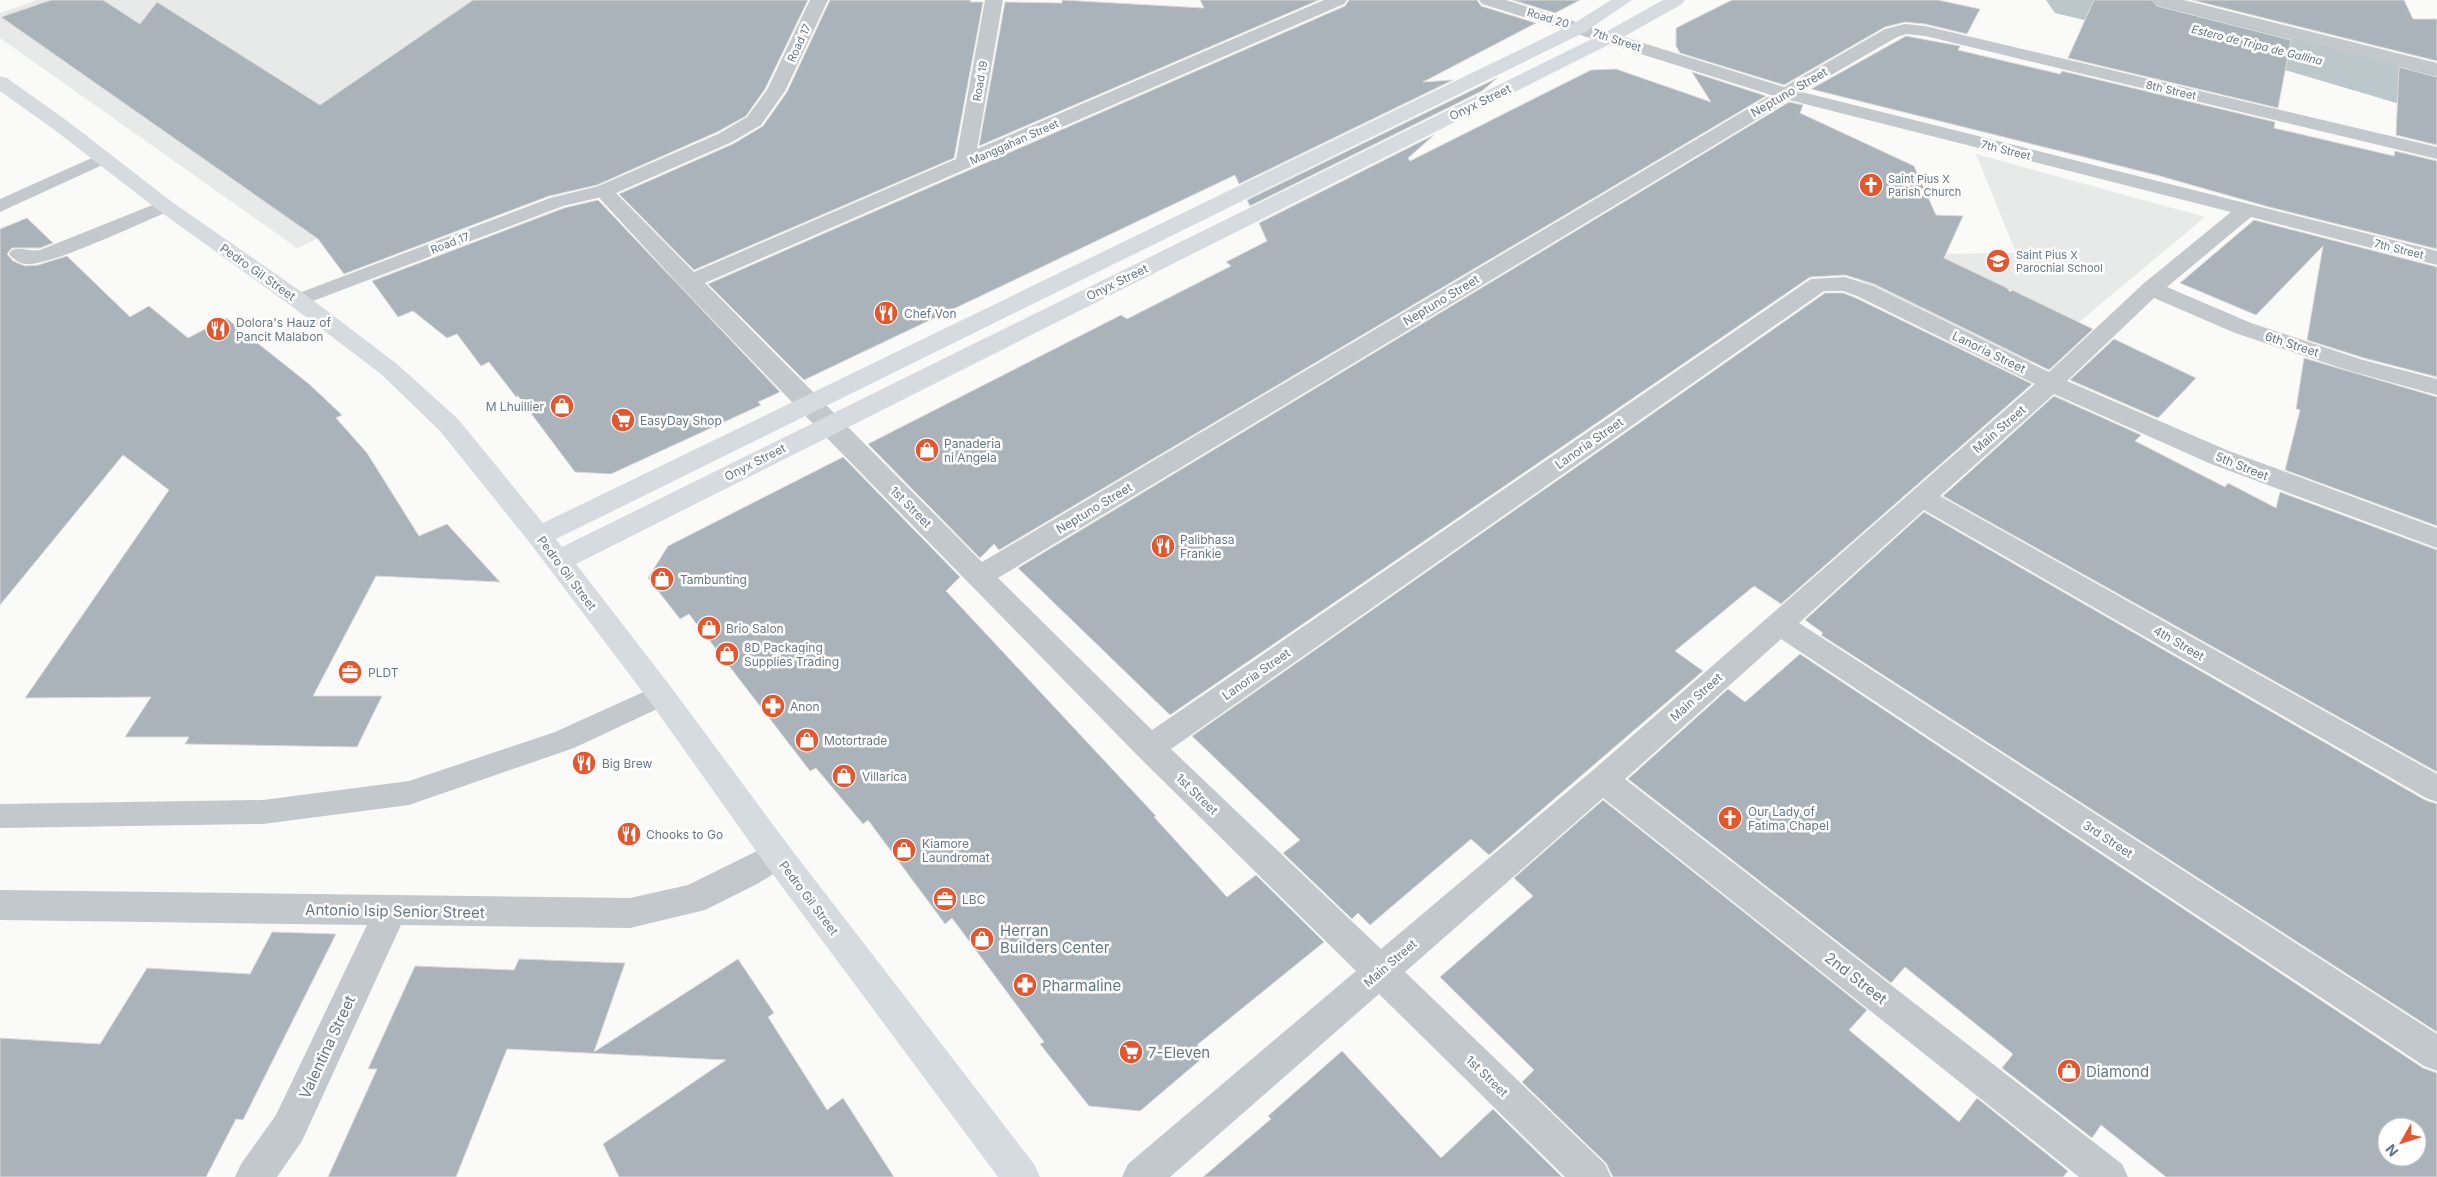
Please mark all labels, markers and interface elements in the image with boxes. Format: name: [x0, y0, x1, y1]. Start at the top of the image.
street label: Road 20: [1525, 5, 1571, 31]
street label: Road 17: [784, 22, 814, 64]
water label: Estero de Tripa de Gallina: [2190, 22, 2324, 68]
street label: 7th Street: [1591, 26, 1644, 55]
street label: Road 19: [970, 59, 990, 102]
street label: Neptuno Street: [1748, 64, 1830, 120]
street label: 8th Street: [2145, 77, 2198, 103]
street label: Onyx Street: [1447, 81, 1513, 123]
street label: Manggahan Street: [967, 116, 1061, 168]
street label: 7th Street: [1980, 137, 2033, 163]
church icon: Saint Pius X Parish Church: [1858, 172, 1884, 198]
place label: Saint Pius X Parish Church: [1888, 172, 1961, 199]
street label: Road 17: [429, 229, 471, 257]
street label: 7th Street: [2373, 236, 2426, 262]
street label: Pedro Gil Street: [217, 240, 299, 304]
school or university icon: Saint Pius X Parochial School: [1985, 248, 2011, 274]
place label: Saint Pius X Parochial School: [2016, 248, 2103, 275]
street label: Onyx Street: [1084, 261, 1150, 303]
street label: Neptuno Street: [1400, 271, 1482, 329]
restaurant icon: Chef Von: [873, 300, 899, 326]
place label: Chef Von: [904, 306, 957, 321]
place label: Dolora's Hauz of Pancit Malabon: [236, 315, 331, 344]
restaurant icon: Dolora's Hauz of Pancit Malabon: [205, 316, 231, 342]
street label: Lanoria Street: [1950, 328, 2028, 376]
street label: 6th Street: [2263, 328, 2321, 360]
shop icon: M Lhuillier: [549, 393, 575, 419]
place label: M Lhuillier: [486, 399, 544, 414]
street label: Main Street: [1970, 402, 2028, 456]
supermarket icon: EasyDay Shop: [610, 407, 636, 433]
place label: EasyDay Shop: [640, 413, 722, 428]
street label: Lanoria Street: [1552, 414, 1626, 472]
place label: Panaderia ni Angela: [944, 436, 1001, 465]
shop icon: Panaderia ni Angela: [914, 437, 940, 463]
street label: Onyx Street: [722, 440, 788, 484]
street label: 5th Street: [2213, 449, 2271, 483]
street label: Neptuno Street: [1053, 479, 1135, 537]
street label: 1st Street: [887, 483, 935, 531]
place label: Palibhasa Frankie: [1180, 532, 1234, 561]
street label: Pedro Gil Street: [534, 533, 600, 613]
restaurant icon: Palibhasa Frankie: [1150, 533, 1176, 559]
shop icon: Tambunting: [649, 566, 675, 592]
place label: Tambunting: [680, 572, 747, 587]
shop icon: Brio Salon: [696, 615, 722, 641]
place label: Brio Salon: [726, 621, 784, 636]
street label: 4th Street: [2151, 623, 2207, 664]
place label: 8D Packaging Supplies Trading: [744, 640, 839, 669]
shop icon: 8D Packaging Supplies Trading: [714, 641, 740, 667]
street label: Lanoria Street: [1219, 645, 1293, 703]
office icon: PLDT: [337, 659, 363, 685]
place label: PLDT: [368, 665, 399, 680]
street label: Main Street: [1667, 670, 1725, 724]
pharmacy icon: Anon: [760, 693, 786, 719]
place label: Anon: [790, 699, 820, 714]
shop icon: Motortrade: [794, 727, 820, 753]
place label: Motortrade: [824, 733, 887, 748]
restaurant icon: Big Brew: [571, 750, 597, 776]
place label: Big Brew: [602, 756, 652, 771]
shop icon: Villarica: [831, 763, 857, 789]
place label: Villarica: [862, 769, 907, 784]
street label: 1st Street: [1173, 770, 1221, 818]
place label: Our Lady of Fatima Chapel: [1748, 804, 1829, 833]
church icon: Our Lady of Fatima Chapel: [1717, 805, 1743, 831]
street label: 3rd Street: [2080, 817, 2136, 861]
restaurant icon: Chooks to Go: [616, 821, 642, 847]
place label: Chooks to Go: [646, 827, 723, 842]
place label: Kiamore Laundromat: [922, 836, 990, 865]
shop icon: Kiamore Laundromat: [891, 837, 917, 863]
street label: Pedro Gil Street: [776, 858, 842, 938]
office icon: LBC: [932, 886, 958, 912]
place label: LBC: [962, 892, 986, 907]
street label: Antonio Isip Senior Street: [305, 900, 485, 922]
place label: Herran Builders Center: [1000, 921, 1110, 957]
shop icon: Herran Builders Center: [969, 926, 995, 952]
street label: Main Street: [1361, 936, 1419, 990]
street label: 2nd Street: [1821, 948, 1891, 1008]
pharmacy icon: Pharmaline: [1012, 972, 1038, 998]
place label: Pharmaline: [1042, 976, 1121, 995]
street label: Valentina Street: [295, 992, 359, 1102]
supermarket icon: 7-Eleven: [1118, 1039, 1144, 1065]
place label: 7-Eleven: [1148, 1043, 1210, 1062]
street label: 1st Street: [1463, 1052, 1511, 1100]
shop icon: Diamond: [2056, 1058, 2082, 1084]
place label: Diamond: [2086, 1062, 2149, 1081]
north arrow: [2377, 1117, 2427, 1167]
text: N: [2382, 1141, 2401, 1160]

